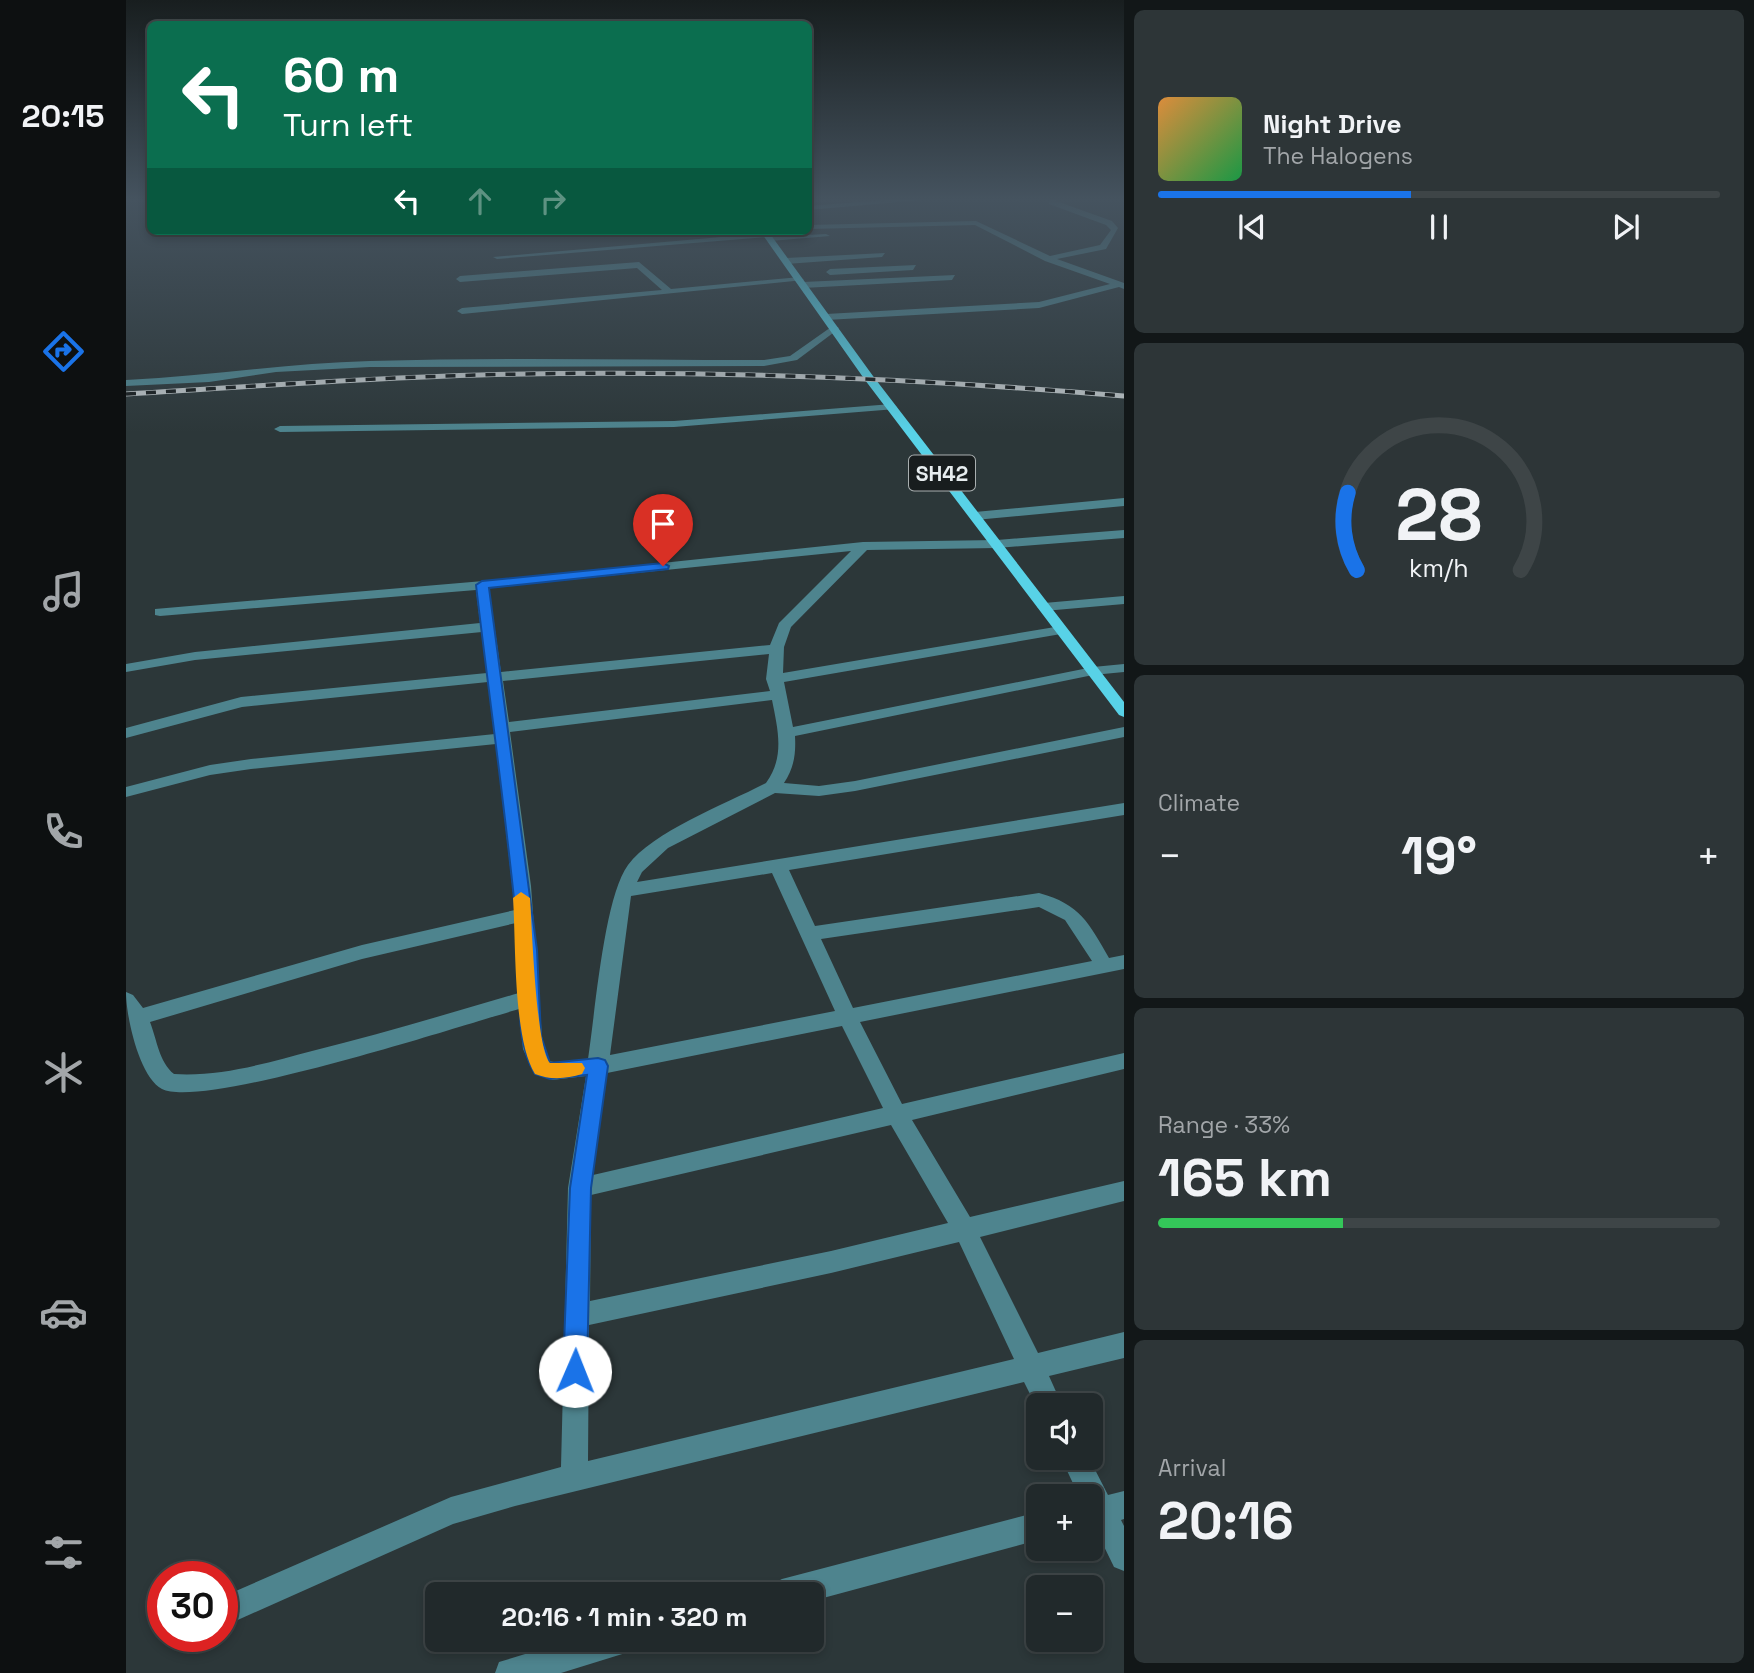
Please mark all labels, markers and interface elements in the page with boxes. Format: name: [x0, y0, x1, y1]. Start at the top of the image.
text: 60 m: [283, 44, 399, 106]
icon: left: [168, 49, 259, 140]
text: 20:15: [22, 96, 104, 136]
text: Turn left: [283, 105, 413, 145]
text: Night Drive: [1263, 107, 1401, 141]
text: The Halogens: [1263, 141, 1413, 171]
icon: left: [388, 182, 426, 220]
icon: ahead: [461, 182, 499, 220]
icon: right: [534, 182, 572, 220]
icon: previous: [1233, 208, 1271, 246]
icon: pause: [1420, 208, 1458, 246]
icon: next: [1607, 208, 1645, 246]
icon: directions: [39, 327, 88, 376]
road number: SH42: [909, 456, 975, 490]
text: 28: [1396, 468, 1482, 561]
pin: [633, 494, 693, 566]
icon: arrive: [644, 505, 682, 543]
text: km/h: [1409, 552, 1469, 584]
icon: music: [39, 567, 88, 616]
text: Climate: [1158, 788, 1240, 818]
icon: phone: [39, 807, 88, 856]
text: 19°: [1401, 823, 1477, 889]
text: −: [1158, 832, 1182, 880]
text: +: [1696, 832, 1720, 880]
icon: climate: [39, 1048, 88, 1097]
text: Range · 33%: [1158, 1110, 1290, 1140]
text: 165 km: [1158, 1145, 1332, 1211]
icon: car: [39, 1288, 88, 1337]
position arrow: [538, 1334, 612, 1408]
map controls: [1026, 1393, 1103, 1652]
button: sound: [1026, 1393, 1103, 1470]
text: Arrival: [1158, 1453, 1226, 1483]
button: +: [1026, 1484, 1103, 1561]
text: 20:16: [1158, 1488, 1294, 1554]
icon: filters: [39, 1528, 88, 1577]
speed limit sign: 30: [147, 1561, 238, 1652]
button: −: [1026, 1575, 1103, 1652]
text: 20:16 · 1 min · 320 m: [501, 1600, 748, 1634]

